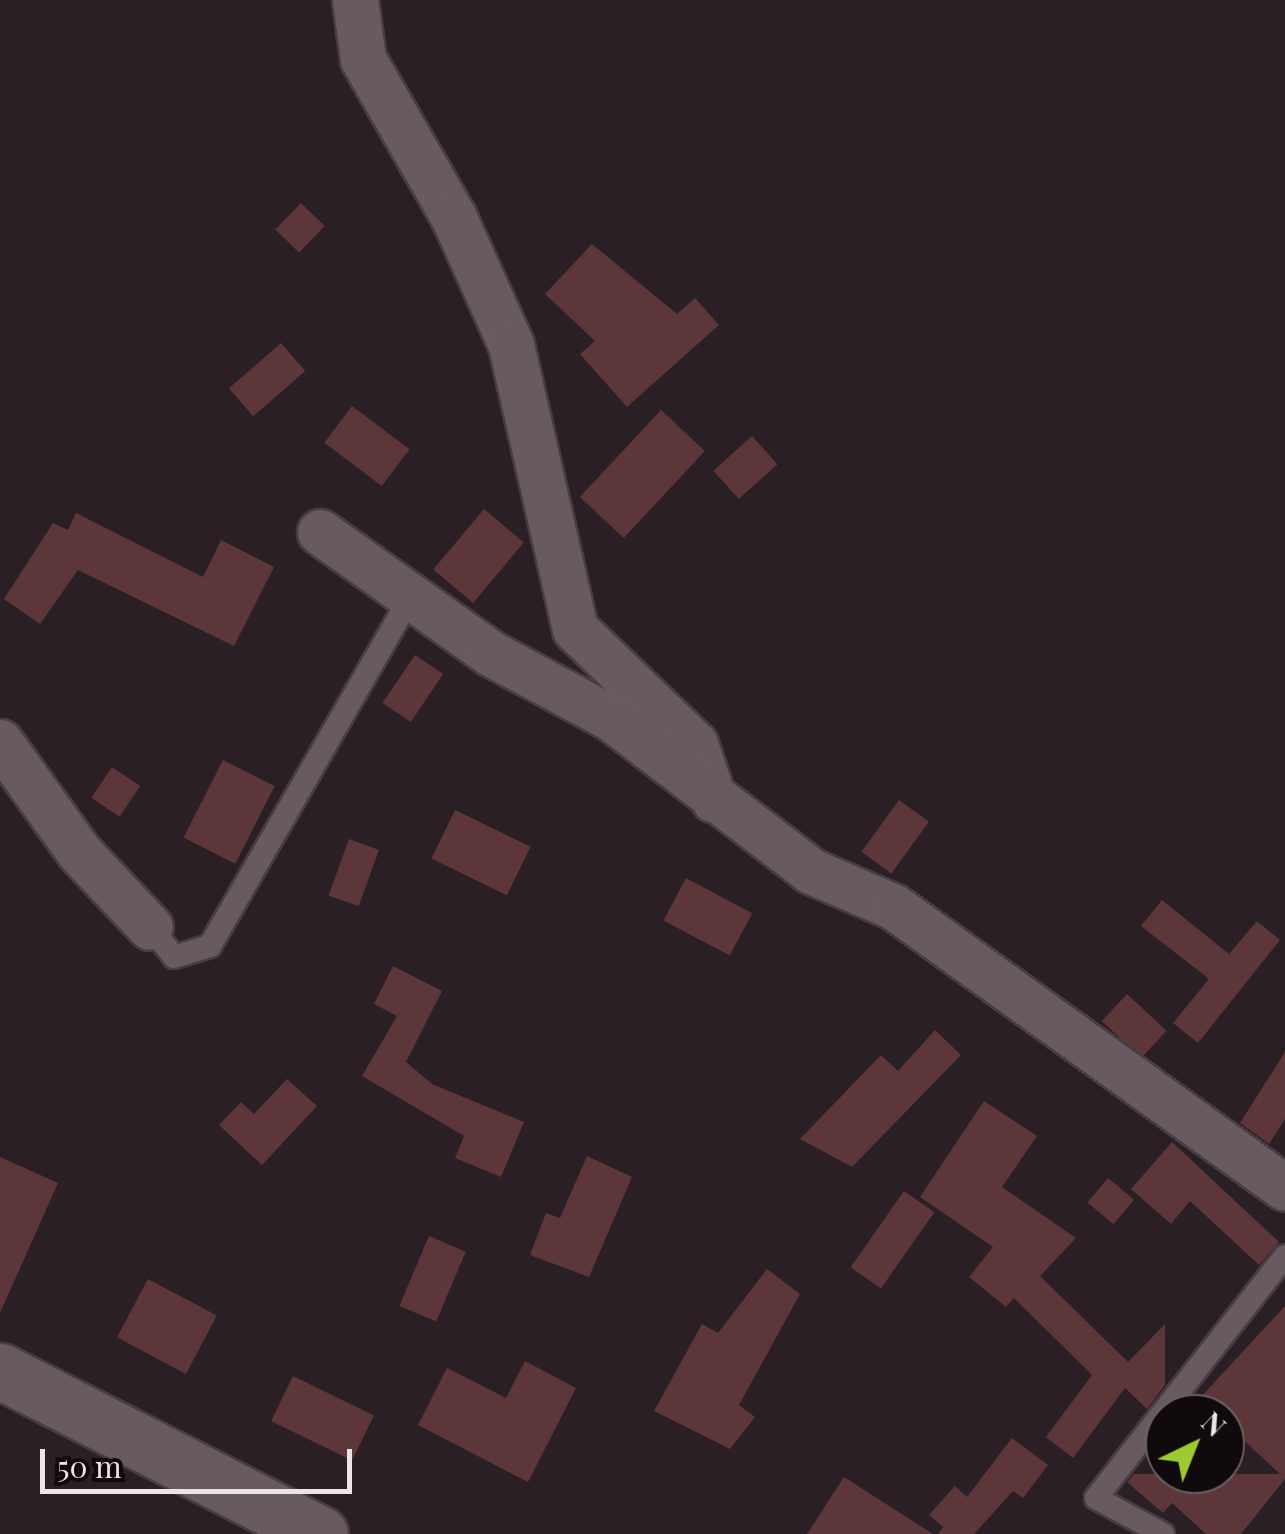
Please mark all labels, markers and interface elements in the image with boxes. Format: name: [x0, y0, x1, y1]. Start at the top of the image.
north arrow: [1145, 1394, 1245, 1494]
text: N: [1194, 1403, 1234, 1444]
scale bar: [45, 1429, 358, 1491]
text: 50 m: [57, 1446, 122, 1486]

